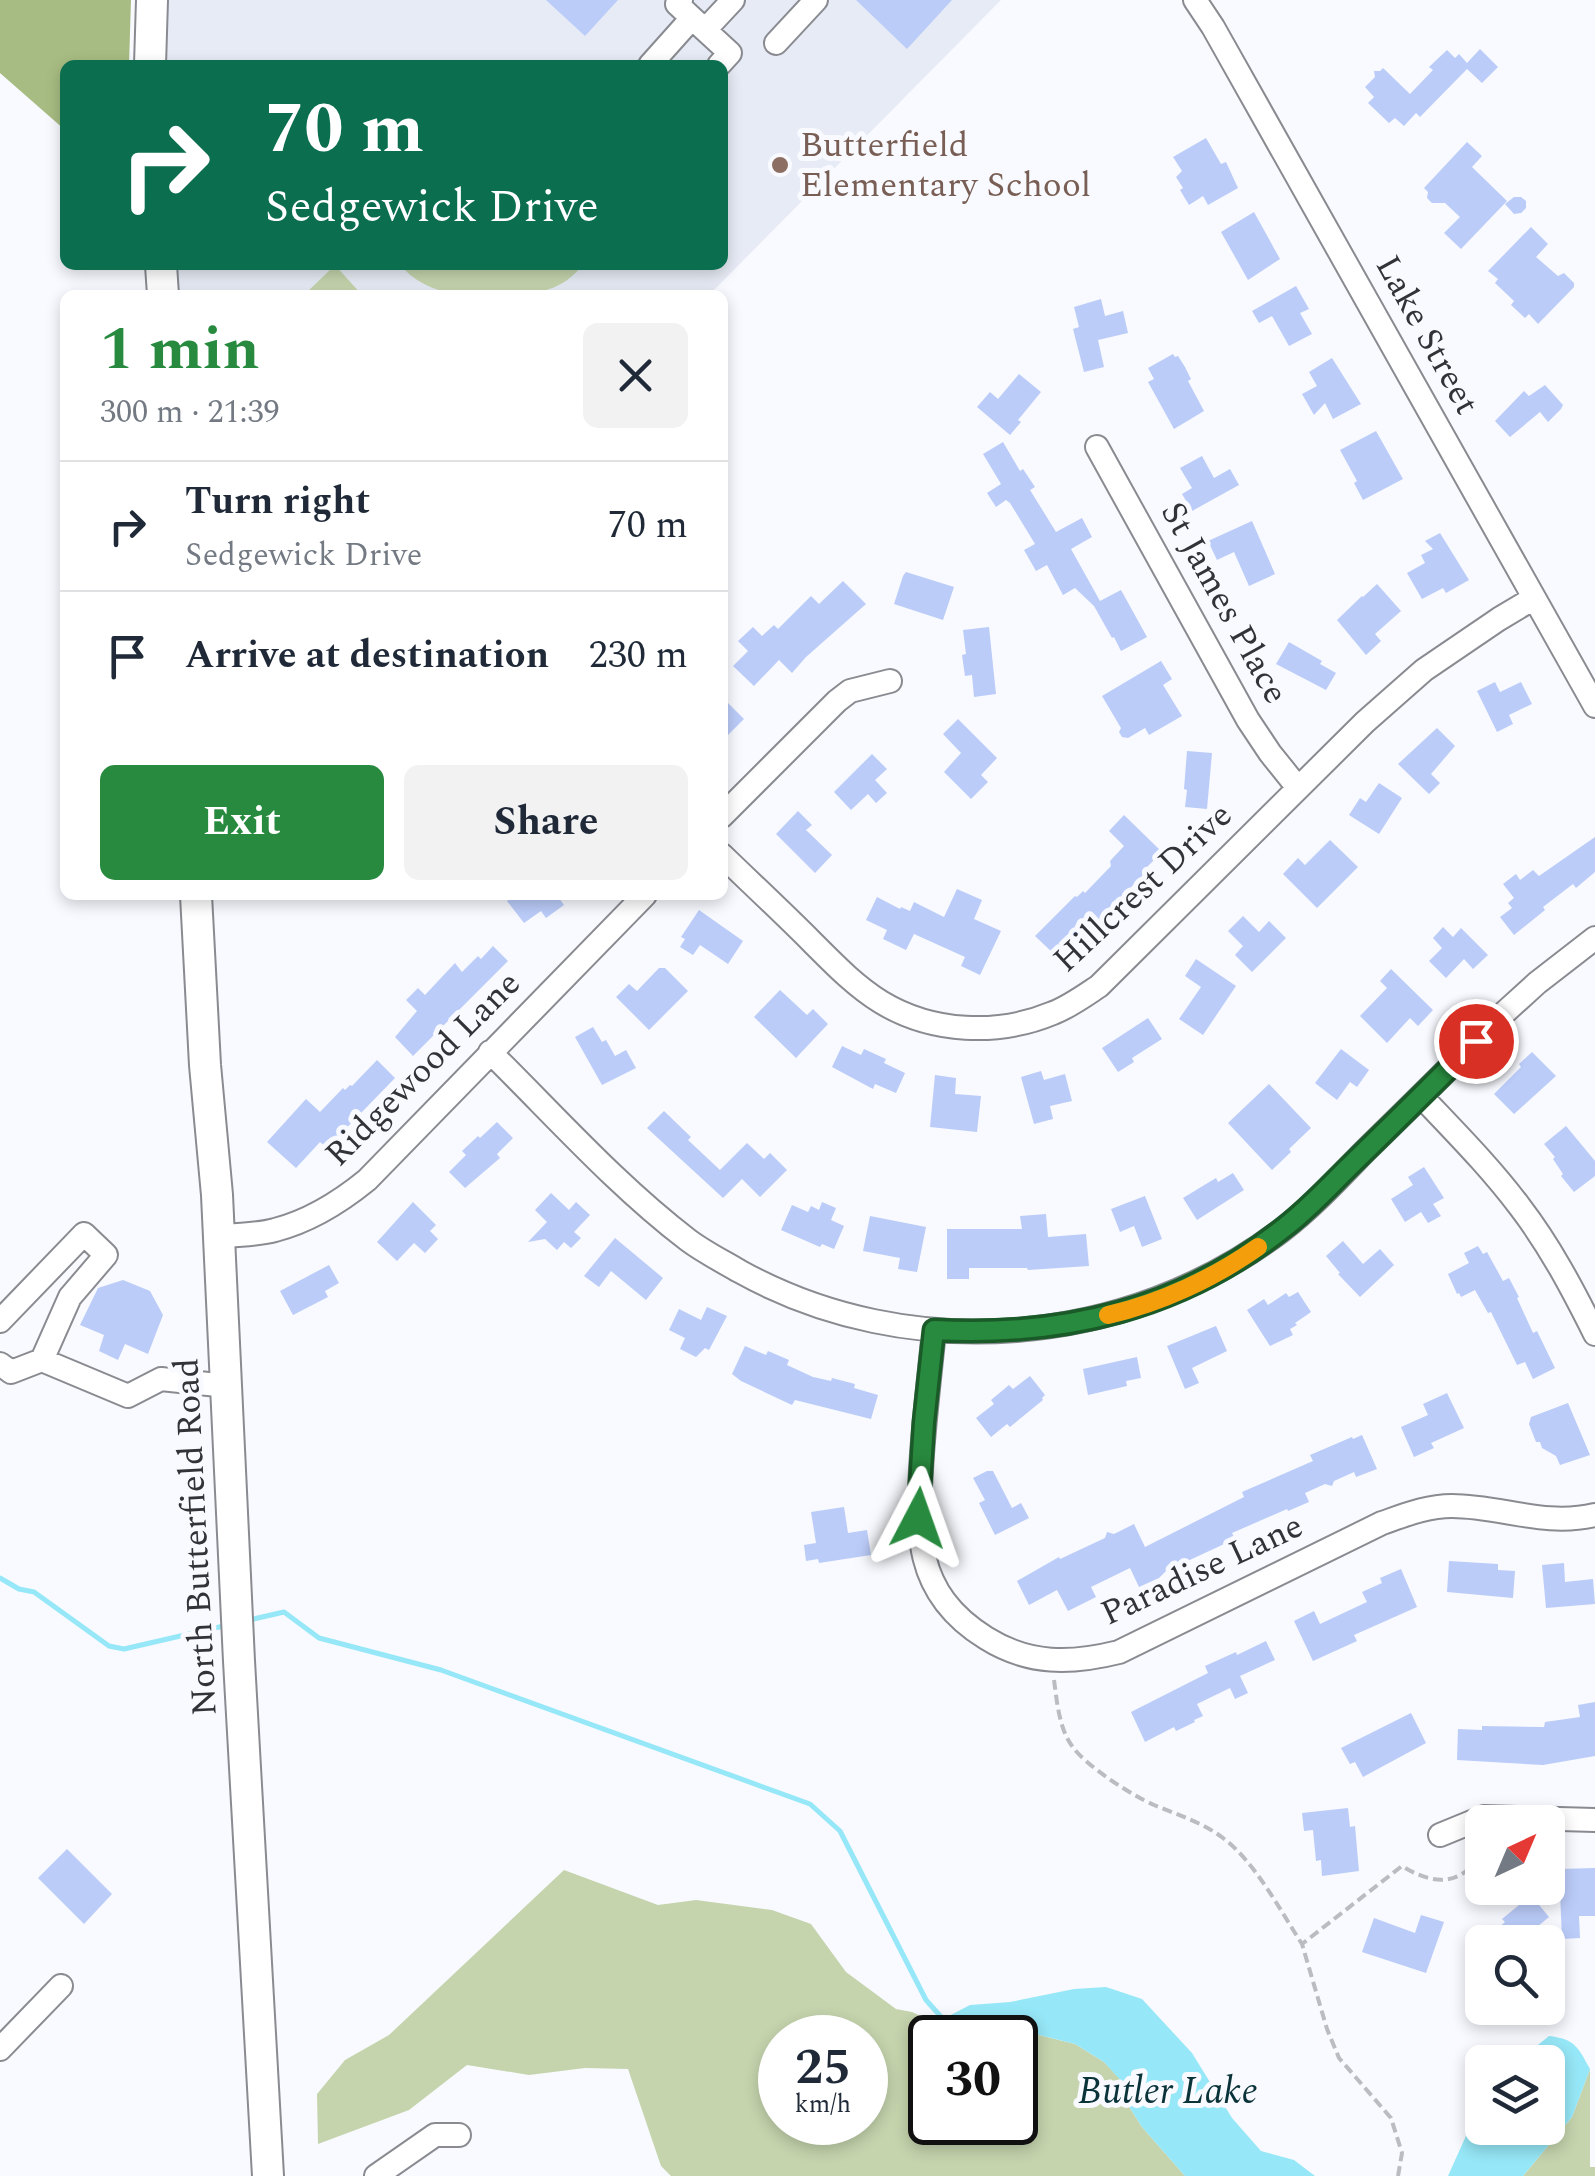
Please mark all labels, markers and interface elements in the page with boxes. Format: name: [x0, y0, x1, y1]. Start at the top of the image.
text: 70 m: [265, 77, 424, 183]
icon: right: [100, 100, 230, 230]
place label: Butterfield Elementary School: [800, 119, 1091, 212]
marker: Butterfield Elementary School: [769, 154, 791, 176]
text: Sedgewick Drive: [265, 173, 599, 242]
street label: Lake Street: [1361, 245, 1493, 425]
text: 1 min: [100, 304, 260, 396]
button: close: [583, 323, 688, 428]
text: 300 m · 21:39: [100, 388, 280, 437]
text: Turn right: [185, 473, 370, 531]
street label: St James Place: [1146, 492, 1302, 714]
text: 70 m: [608, 497, 688, 555]
icon: right: [100, 499, 155, 554]
text: Sedgewick Drive: [185, 531, 422, 580]
text: Arrive at destination: [185, 627, 549, 685]
text: 230 m: [589, 627, 688, 685]
icon: arrive: [100, 629, 155, 684]
button: Exit: [100, 765, 384, 880]
button: Share: [404, 765, 688, 880]
street label: Hillcrest Drive: [1041, 790, 1245, 986]
street label: Ridgewood Lane: [313, 959, 533, 1179]
pin: [1434, 999, 1519, 1084]
icon: arrive: [1449, 1014, 1504, 1069]
street label: North Butterfield Road: [160, 1357, 232, 1717]
position arrow: [866, 1466, 970, 1570]
street label: Paradise Lane: [1092, 1500, 1312, 1640]
north arrow: [1465, 1805, 1565, 1905]
map controls: [1465, 1805, 1565, 2145]
button: search: [1465, 1925, 1565, 2025]
speed limit sign: 30: [908, 2015, 1038, 2145]
text: 25: [795, 2030, 851, 2106]
button: layers: [1465, 2045, 1565, 2145]
water label: Butler Lake: [1078, 2063, 1258, 2121]
text: km/h: [795, 2086, 851, 2124]

